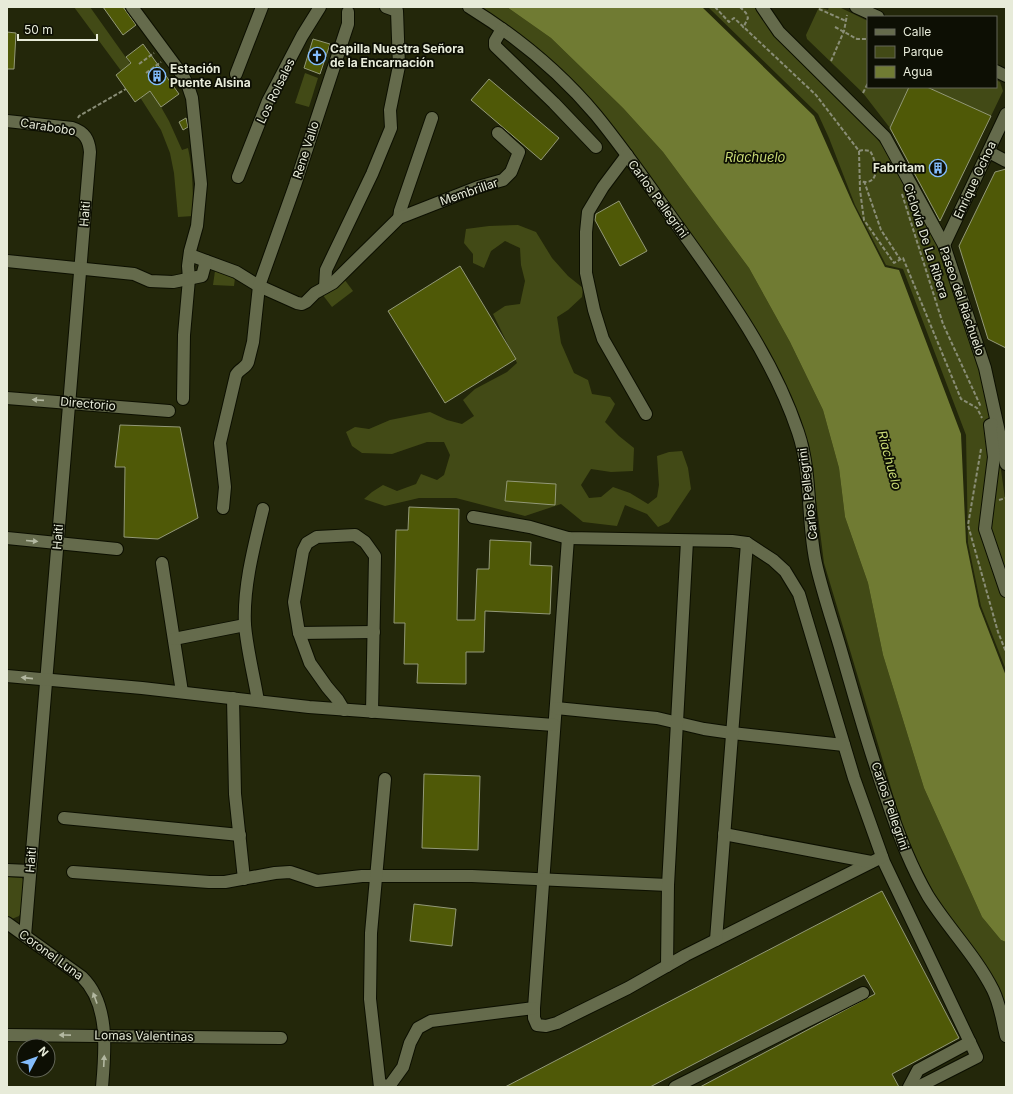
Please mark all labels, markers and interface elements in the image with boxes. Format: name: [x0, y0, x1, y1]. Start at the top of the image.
scale bar: [18, 16, 97, 42]
legend: [867, 16, 997, 88]
text: 50 m: [24, 22, 53, 37]
text: Calle: [903, 24, 931, 39]
place label: Capilla Nuestra Señora de la Encarnación: [330, 41, 464, 70]
text: Parque: [903, 44, 943, 59]
church icon: Capilla Nuestra Señora de la Encarnación: [307, 46, 327, 66]
street label: Los Rolsales: [253, 56, 298, 126]
place label: Estación Puente Alsina: [170, 61, 251, 90]
text: Agua: [903, 64, 932, 79]
building icon: Estación Puente Alsina: [147, 66, 167, 86]
street label: Carabobo: [19, 115, 77, 138]
street label: Rene Vallo: [289, 119, 322, 180]
street label: Enrique Ochoa: [950, 139, 999, 221]
water label: Riachuelo: [725, 149, 786, 165]
street label: Carlos Pellegrini: [625, 157, 692, 241]
building icon: Fabritam: [928, 158, 948, 178]
place label: Fabritam: [873, 160, 925, 175]
street label: Membrillar: [438, 174, 500, 208]
street label: Ciclovía De La Ribera: [901, 181, 952, 300]
street label: Haiti: [76, 201, 93, 227]
street label: Paseo del Riachuelo: [937, 244, 988, 357]
street label: Directorio: [60, 394, 116, 413]
one-way arrow: [32, 397, 44, 404]
water label: Riachuelo: [874, 429, 906, 492]
street label: Carlos Pellegrini: [794, 447, 821, 541]
street label: Haiti: [49, 524, 66, 550]
one-way arrow: [26, 537, 38, 544]
one-way arrow: [21, 674, 33, 681]
street label: Carlos Pellegrini: [868, 760, 913, 852]
street label: Haiti: [22, 847, 39, 873]
street label: Coronel Luna: [16, 926, 86, 983]
one-way arrow: [92, 991, 98, 1003]
street label: Lomas Valentinas: [94, 1027, 194, 1044]
one-way arrow: [58, 1032, 71, 1038]
north arrow: [16, 1038, 56, 1078]
text: N: [36, 1044, 52, 1059]
one-way arrow: [101, 1054, 107, 1067]

